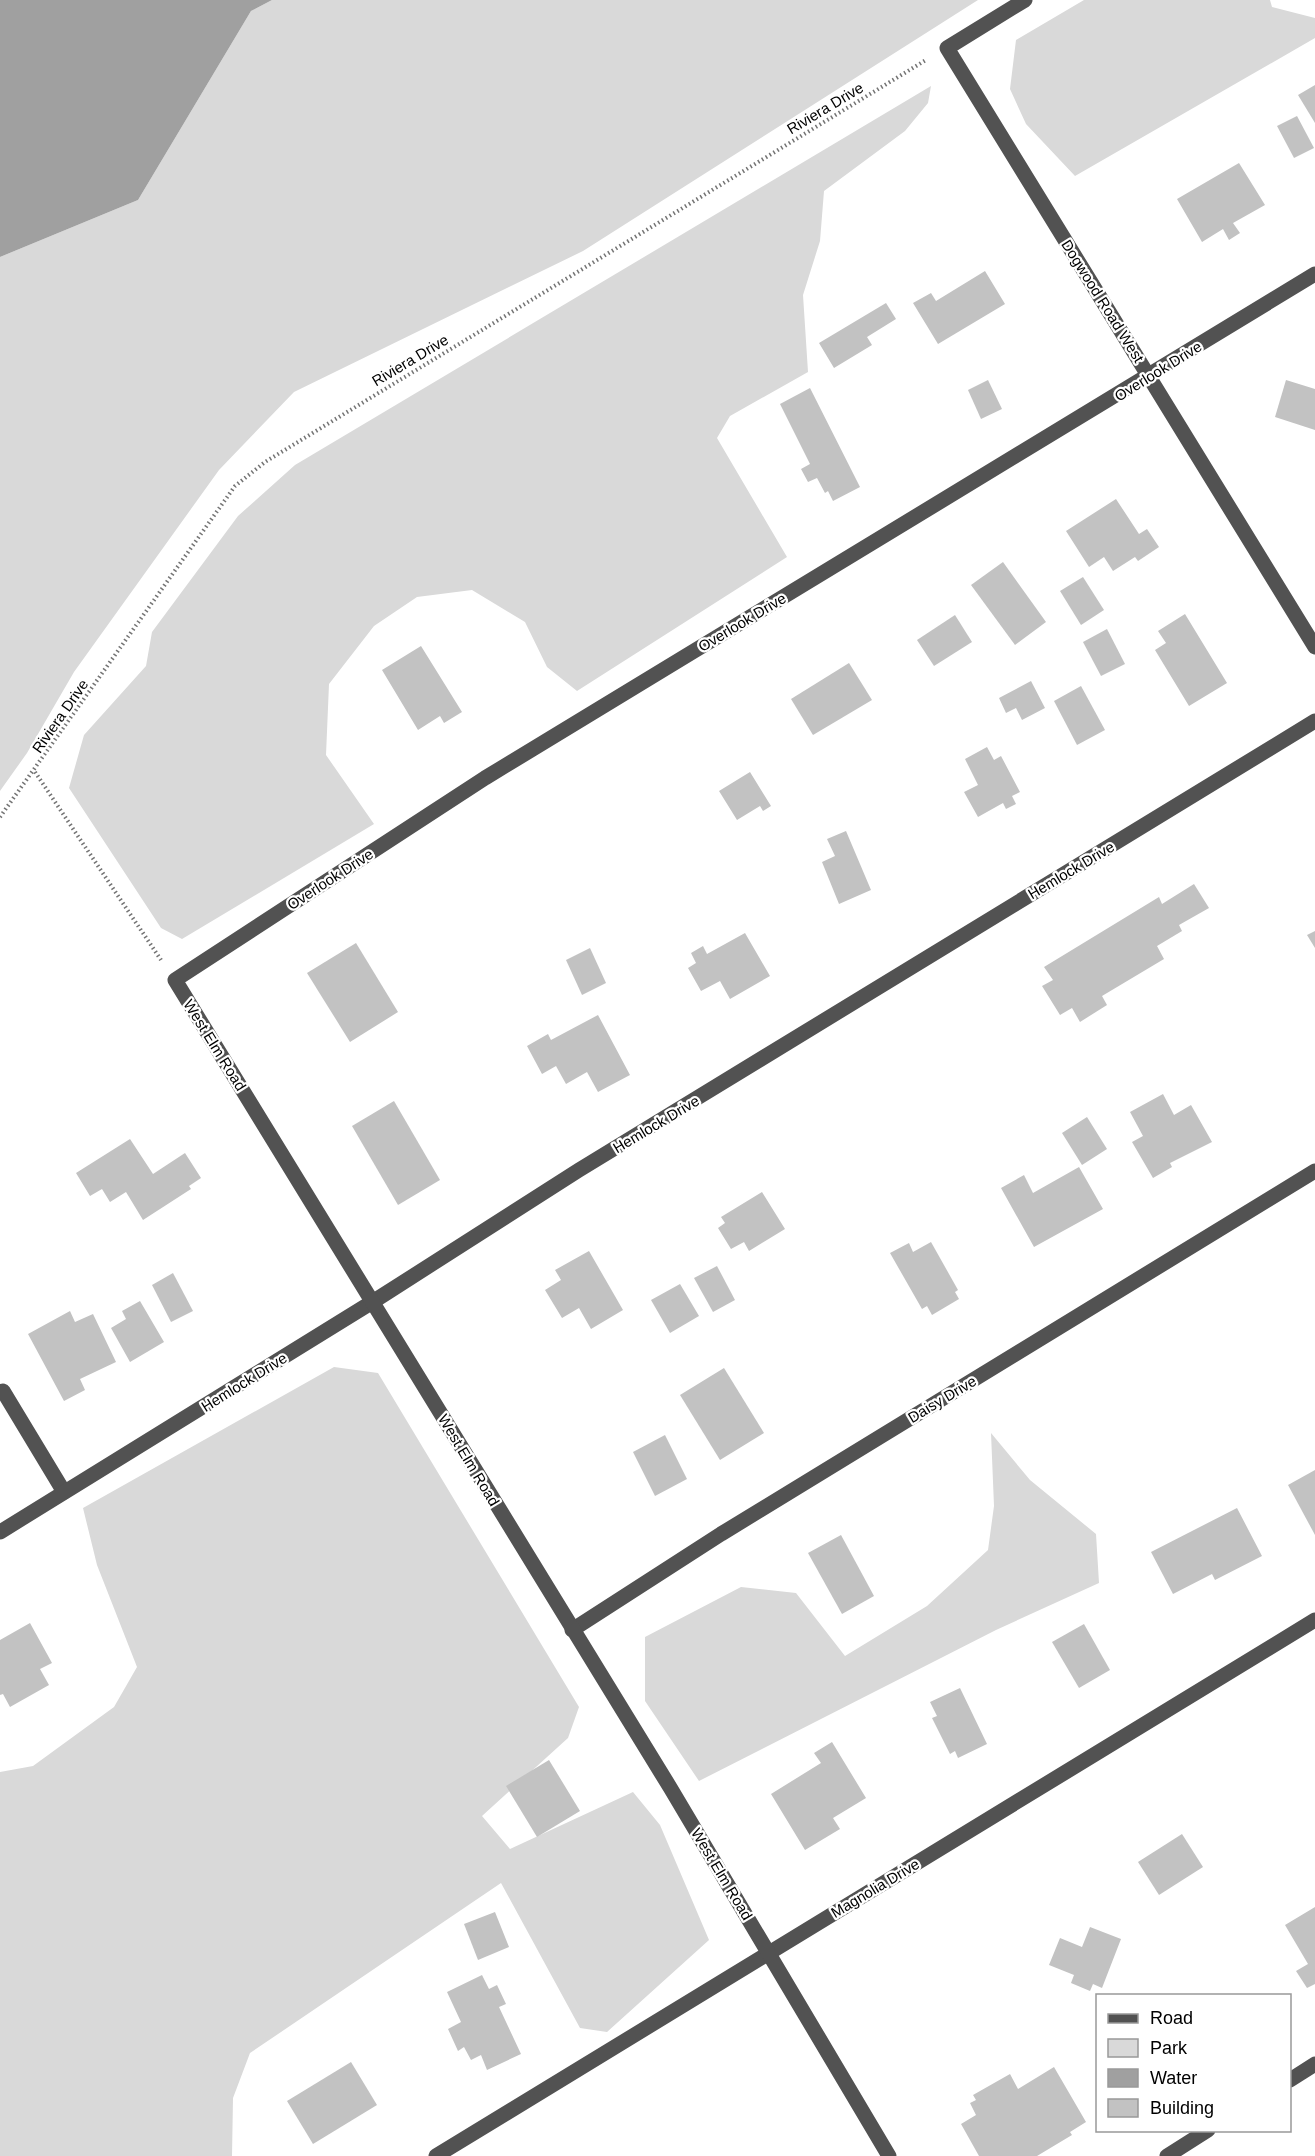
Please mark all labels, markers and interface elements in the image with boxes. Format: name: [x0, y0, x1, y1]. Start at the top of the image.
street label: Riviera Drive: [784, 79, 866, 137]
street label: Dogwood Road West: [1058, 237, 1148, 366]
street label: Riviera Drive: [369, 331, 451, 389]
street label: Overlook Drive: [1111, 338, 1205, 404]
street label: Overlook Drive: [695, 589, 789, 655]
street label: Riviera Drive: [28, 676, 92, 756]
street label: Hemlock Drive: [1025, 838, 1117, 902]
street label: Overlook Drive: [284, 845, 376, 913]
street label: West Elm Road: [180, 996, 250, 1094]
street label: Hemlock Drive: [610, 1092, 702, 1156]
street label: Hemlock Drive: [198, 1349, 290, 1415]
street label: Daisy Drive: [905, 1372, 979, 1426]
street label: West Elm Road: [435, 1411, 503, 1509]
street label: West Elm Road: [688, 1825, 756, 1923]
street label: Magnolia Drive: [828, 1855, 922, 1921]
legend: [1096, 1994, 1291, 2132]
text: Road: [1150, 2008, 1193, 2028]
text: Park: [1150, 2038, 1188, 2058]
text: Water: [1150, 2068, 1197, 2088]
text: Building: [1150, 2098, 1214, 2118]

